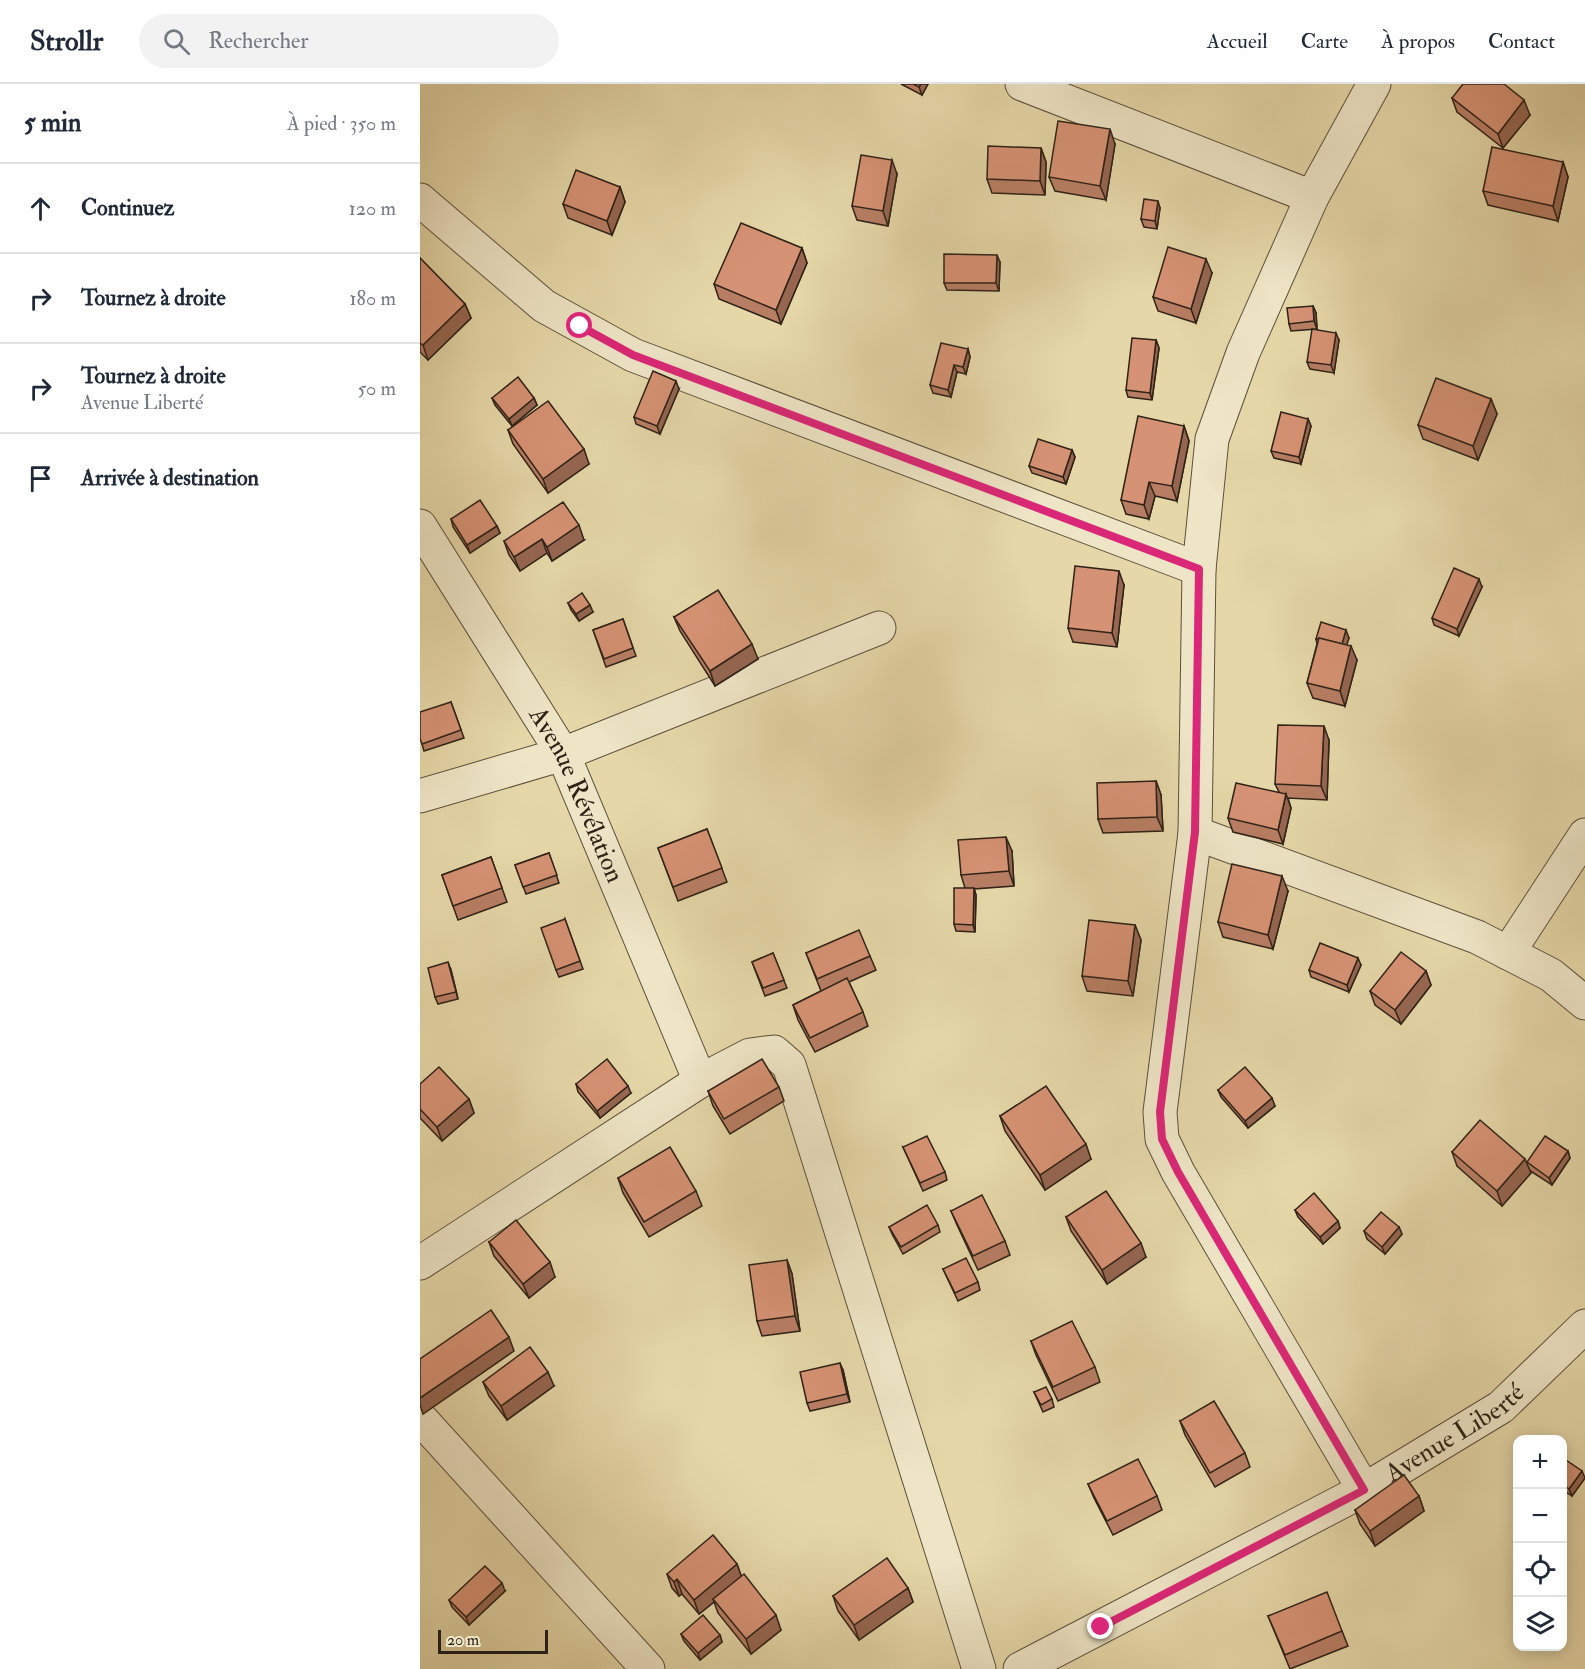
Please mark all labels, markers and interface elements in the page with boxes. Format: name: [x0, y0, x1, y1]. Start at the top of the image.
search box: [139, 14, 559, 68]
text: Strollr: [30, 24, 103, 59]
icon: search: [160, 25, 193, 58]
text: Rechercher: [208, 27, 308, 55]
text: Accueil: [1207, 28, 1268, 55]
text: Carte: [1301, 28, 1348, 55]
text: À propos: [1381, 28, 1455, 55]
text: Contact: [1488, 28, 1555, 55]
text: 5 min: [24, 107, 81, 139]
text: À pied · 350 m: [287, 111, 396, 136]
icon: ahead: [24, 192, 57, 225]
text: Continuez: [81, 194, 174, 222]
text: 120 m: [349, 196, 396, 221]
icon: right: [24, 282, 57, 315]
text: Tournez à droite: [81, 284, 226, 312]
text: 180 m: [349, 286, 396, 311]
route start: [566, 312, 592, 338]
text: Tournez à droite: [81, 362, 226, 390]
icon: right: [24, 372, 57, 405]
text: 50 m: [357, 376, 396, 401]
text: Avenue Liberté: [81, 390, 203, 415]
icon: arrive: [24, 462, 57, 495]
text: Arrivée à destination: [81, 464, 259, 492]
street label: Avenue Révélation: [521, 700, 631, 888]
street label: Avenue Liberté: [1379, 1377, 1531, 1490]
map controls: [1513, 1435, 1567, 1651]
button: +: [1513, 1435, 1567, 1489]
button: −: [1513, 1489, 1567, 1543]
button: locate: [1513, 1543, 1567, 1597]
button: layers: [1513, 1597, 1567, 1651]
route end: [1087, 1613, 1113, 1639]
scale bar: [438, 1627, 548, 1654]
text: 20 m: [447, 1630, 479, 1650]

